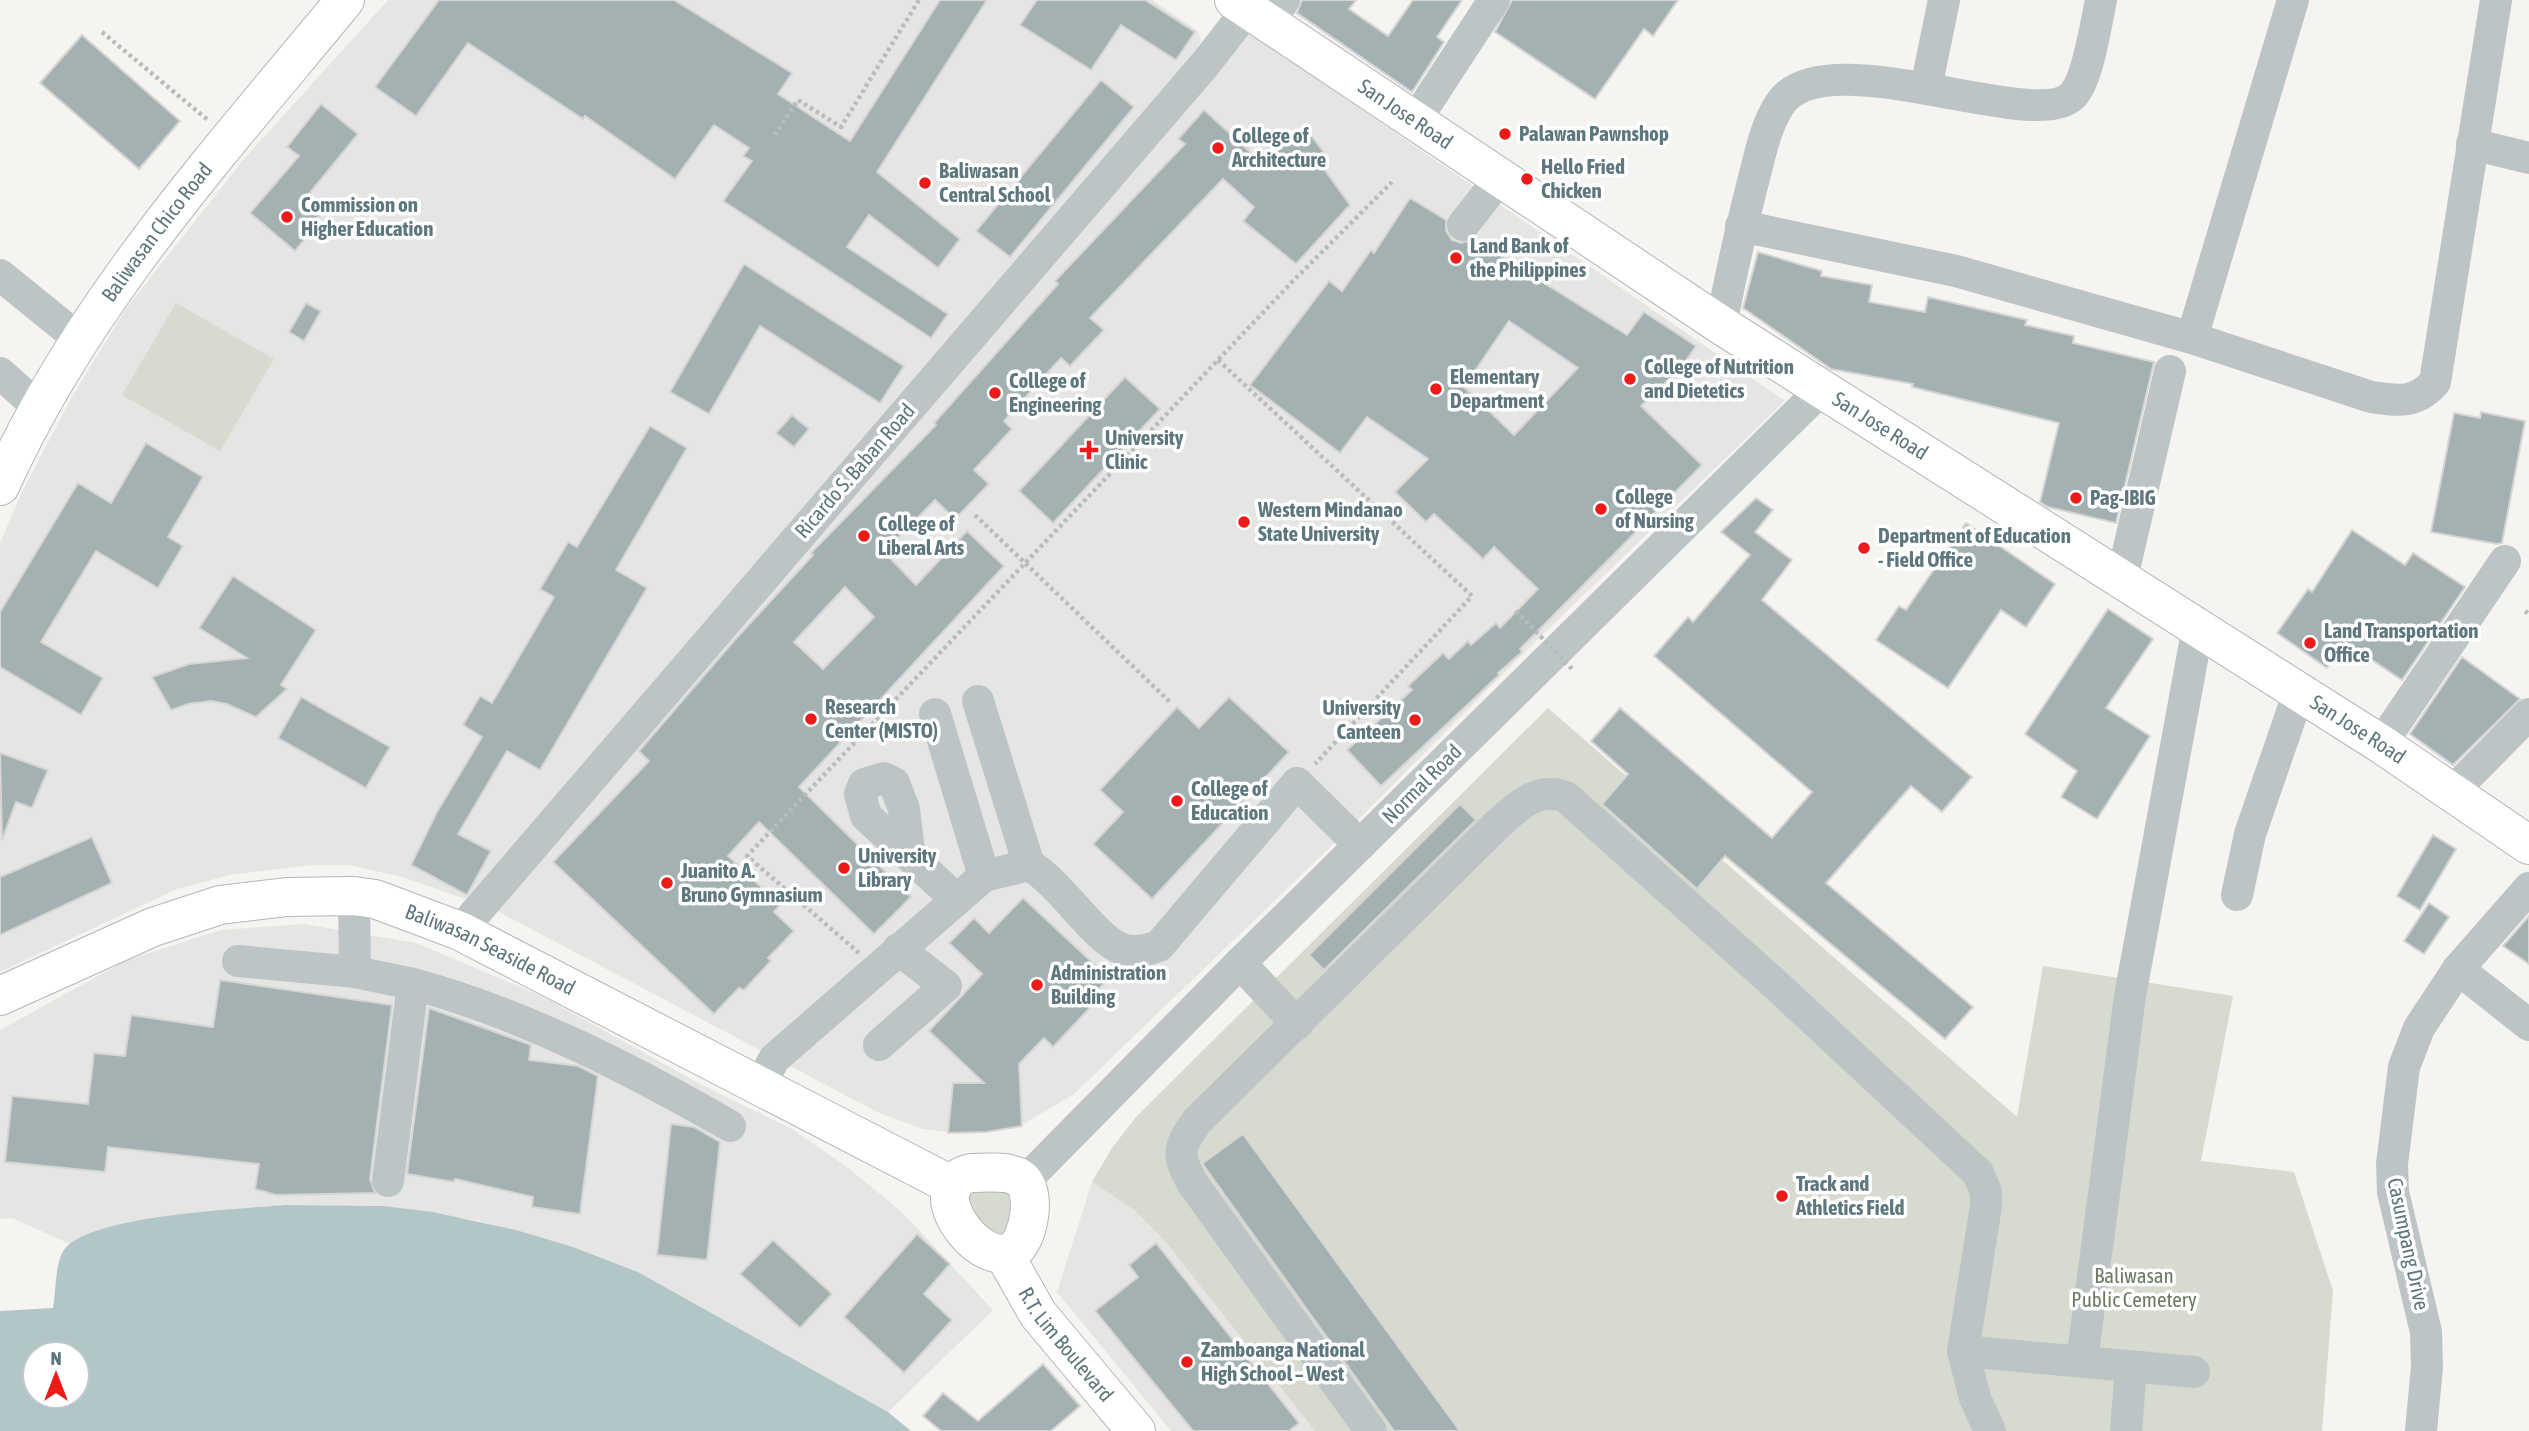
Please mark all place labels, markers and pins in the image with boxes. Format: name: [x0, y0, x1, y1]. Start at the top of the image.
place label: Palawan Pawnshop: [1519, 121, 1669, 145]
place label: College of Architecture: [1231, 123, 1326, 171]
marker: Palawan Pawnshop: [1497, 126, 1513, 142]
marker: College of Architecture: [1210, 140, 1226, 156]
place label: Hello Fried Chicken: [1541, 154, 1625, 202]
place label: Baliwasan Central School: [939, 158, 1051, 206]
marker: Hello Fried Chicken: [1519, 171, 1535, 187]
marker: Baliwasan Central School: [917, 175, 933, 191]
place label: Commission on Higher Education: [301, 192, 433, 240]
marker: Commission on Higher Education: [279, 209, 295, 225]
place label: Land Bank of the Philippines: [1469, 233, 1587, 281]
marker: Land Bank of the Philippines: [1448, 250, 1464, 266]
place label: College of Nutrition and Dietetics: [1644, 354, 1794, 402]
place label: Elementary Department: [1450, 364, 1544, 412]
place label: College of Engineering: [1009, 368, 1102, 416]
marker: College of Nutrition and Dietetics: [1622, 371, 1638, 387]
marker: Elementary Department: [1428, 381, 1444, 397]
marker: College of Engineering: [987, 385, 1003, 401]
place label: University Clinic: [1105, 425, 1184, 473]
marker: University Clinic: [1079, 440, 1099, 460]
place label: College of Nursing: [1615, 484, 1695, 532]
place label: Pag-IBIG: [2090, 485, 2156, 509]
marker: Pag-IBIG: [2068, 490, 2084, 506]
place label: Western Mindanao State University: [1257, 497, 1403, 545]
marker: College of Nursing: [1593, 501, 1609, 517]
place label: College of Liberal Arts: [878, 511, 965, 559]
marker: Western Mindanao State University: [1236, 514, 1252, 530]
place label: Department of Education - Field Office: [1878, 523, 2071, 571]
marker: College of Liberal Arts: [856, 528, 872, 544]
marker: Department of Education - Field Office: [1856, 540, 1872, 556]
place label: Land Transportation Office: [2324, 618, 2479, 666]
marker: Land Transportation Office: [2302, 635, 2318, 651]
place label: Research Center (MISTO): [825, 694, 938, 742]
place label: University Canteen: [1322, 695, 1401, 743]
marker: Research Center (MISTO): [803, 711, 819, 727]
marker: University Canteen: [1407, 712, 1423, 728]
place label: College of Education: [1191, 776, 1269, 824]
marker: College of Education: [1169, 793, 1185, 809]
place label: University Library: [858, 843, 937, 891]
place label: Juanito A. Bruno Gymnasium: [680, 858, 823, 906]
marker: University Library: [836, 860, 852, 876]
marker: Juanito A. Bruno Gymnasium: [659, 875, 675, 891]
place label: Administration Building: [1050, 960, 1166, 1008]
marker: Administration Building: [1029, 977, 1045, 993]
place label: Track and Athletics Field: [1795, 1171, 1905, 1219]
marker: Track and Athletics Field: [1774, 1188, 1790, 1204]
place label: Zamboanga National High School – West: [1201, 1337, 1365, 1385]
marker: Zamboanga National High School – West: [1179, 1354, 1195, 1370]

